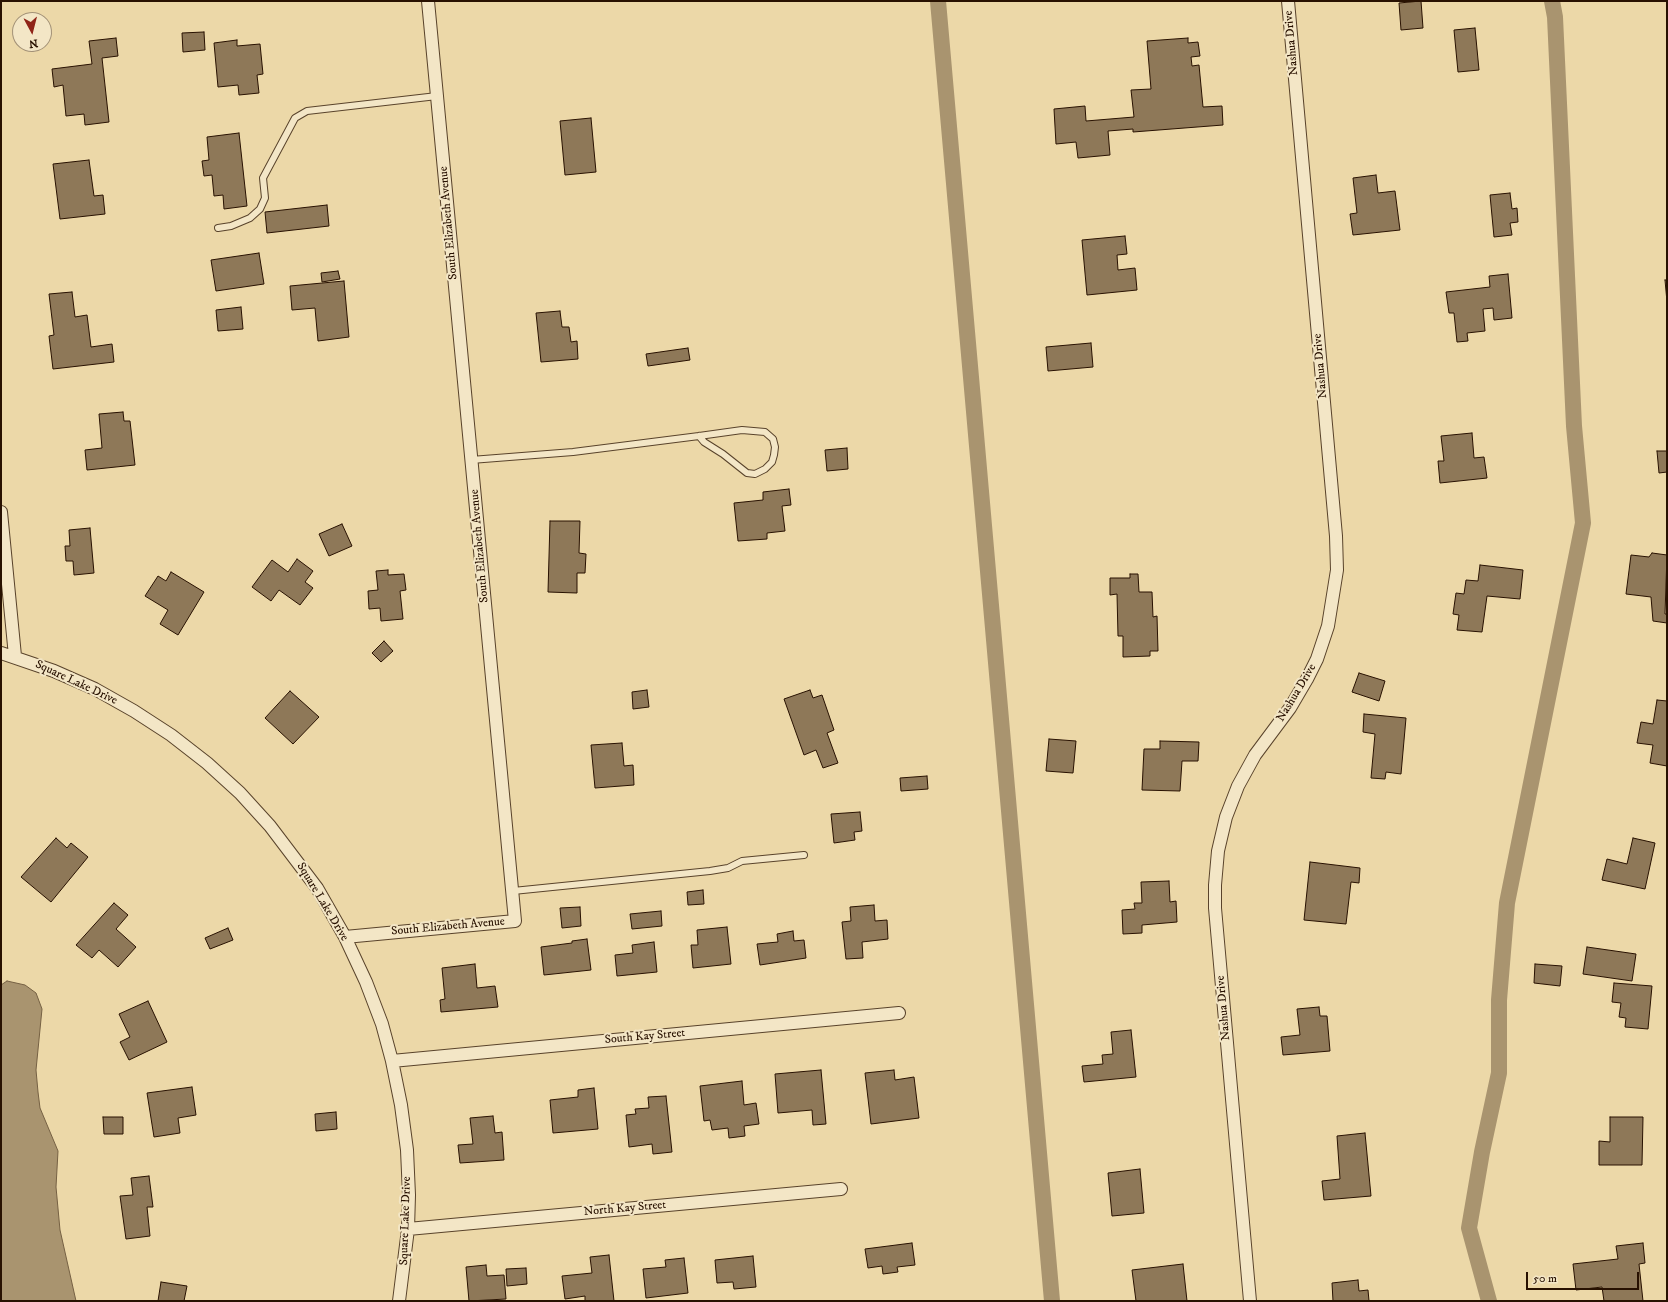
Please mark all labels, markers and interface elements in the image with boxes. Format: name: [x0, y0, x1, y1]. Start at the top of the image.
street label: Nashua Drive: [1282, 10, 1302, 76]
north arrow: [12, 12, 52, 52]
text: N: [28, 35, 39, 50]
street label: South Elizabeth Avenue: [437, 166, 461, 280]
street label: Nashua Drive: [1311, 333, 1331, 399]
street label: South Elizabeth Avenue: [468, 489, 492, 603]
street label: Square Lake Drive: [33, 658, 119, 708]
street label: Nashua Drive: [1274, 661, 1320, 725]
street label: Square Lake Drive: [293, 860, 351, 944]
street label: South Elizabeth Avenue: [391, 915, 505, 939]
street label: Nashua Drive: [1214, 975, 1234, 1041]
street label: South Kay Street: [604, 1026, 686, 1048]
street label: Square Lake Drive: [397, 1176, 415, 1266]
street label: North Kay Street: [583, 1198, 667, 1220]
scale bar: [1528, 1264, 1641, 1290]
text: 50 m: [1533, 1271, 1557, 1286]

